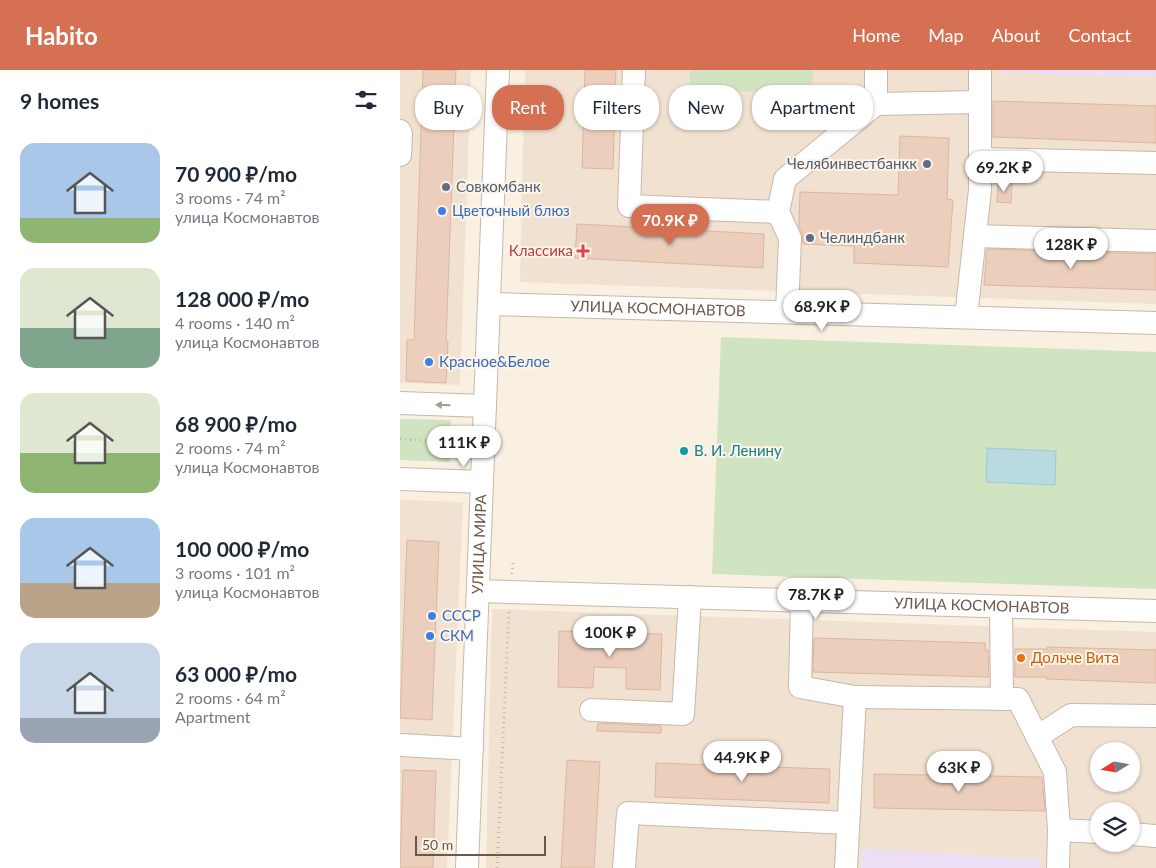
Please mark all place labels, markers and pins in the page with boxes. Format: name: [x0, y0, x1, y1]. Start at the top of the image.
pin: 69.2K ₽: [958, 150, 1050, 193]
place label: Челябинвестбанкк: [787, 154, 917, 172]
marker: Челябинвестбанкк: [921, 158, 933, 170]
place label: Совкомбанк: [456, 177, 541, 195]
marker: Совкомбанк: [440, 181, 452, 193]
place label: Цветочный блюз: [452, 201, 570, 219]
pin: 70.9K ₽: [624, 204, 716, 246]
marker: Цветочный блюз: [436, 205, 448, 217]
place label: Челиндбанк: [820, 228, 905, 246]
pin: 128K ₽: [1030, 228, 1112, 270]
marker: Челиндбанк: [804, 232, 816, 244]
place label: Классика: [509, 241, 573, 259]
marker: Классика: [577, 245, 589, 257]
pin: 68.9K ₽: [776, 290, 868, 332]
place label: Красное&Белое: [439, 352, 550, 370]
marker: Красное&Белое: [423, 356, 435, 368]
pin: 111K ₽: [423, 426, 505, 468]
place label: В. И. Ленину: [694, 441, 782, 459]
marker: В. И. Ленину: [678, 445, 690, 457]
pin: 78.7K ₽: [770, 578, 862, 620]
place label: СССР: [442, 606, 481, 624]
marker: СССР: [426, 610, 438, 622]
pin: 100K ₽: [569, 616, 651, 658]
place label: СКМ: [440, 626, 474, 644]
marker: СКМ: [424, 630, 436, 642]
place label: Дольче Вита: [1031, 648, 1119, 666]
marker: Дольче Вита: [1015, 652, 1027, 664]
pin: 44.9K ₽: [696, 740, 788, 783]
pin: 63K ₽: [924, 750, 994, 793]

